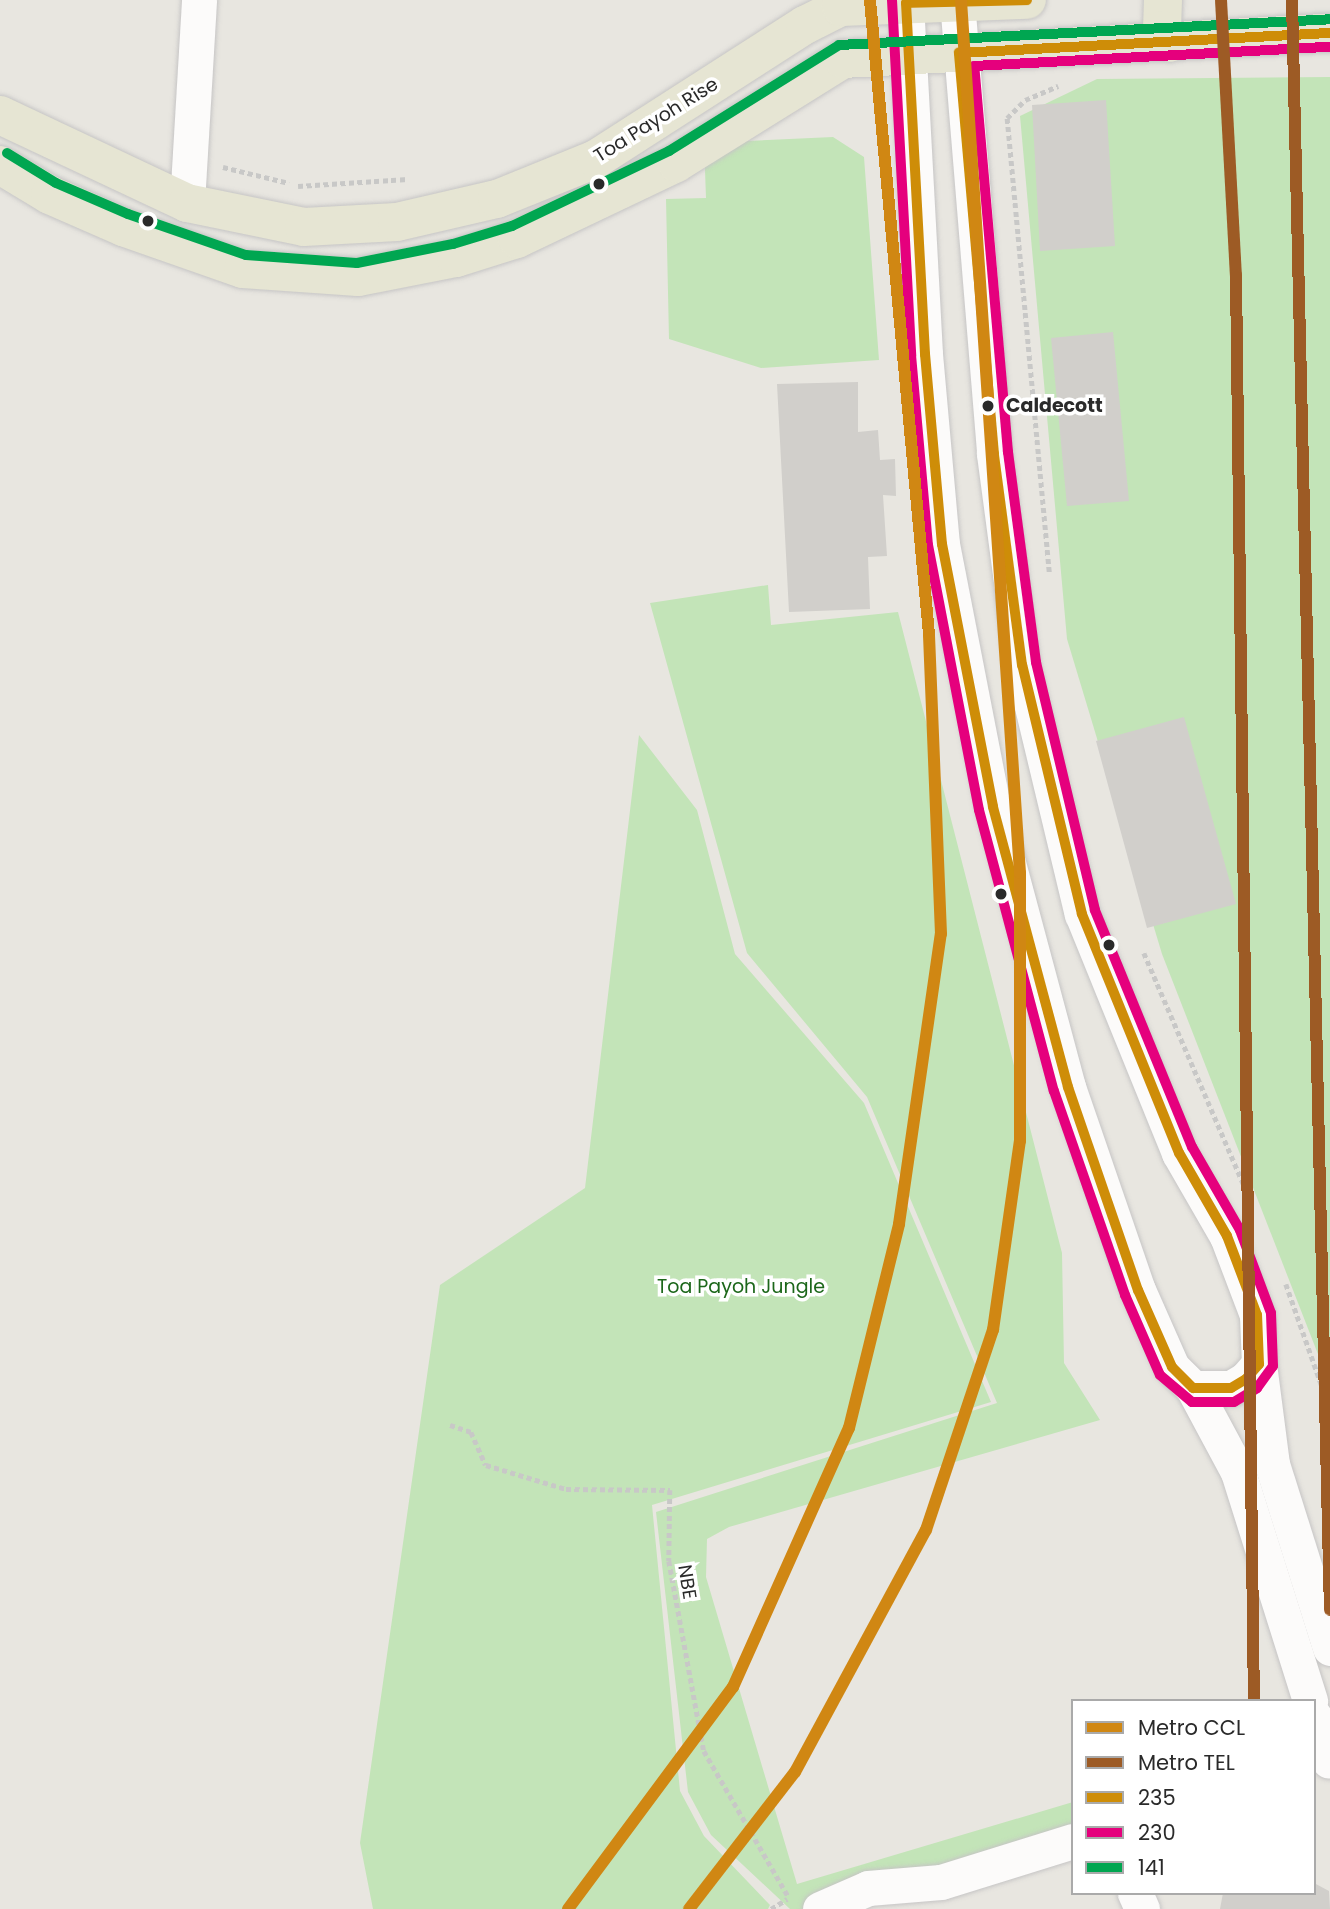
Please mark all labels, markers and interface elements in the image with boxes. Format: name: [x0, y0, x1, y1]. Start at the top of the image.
street label: Toa Payoh Rise: [590, 73, 722, 167]
unlabelled marker: [592, 177, 606, 191]
unlabelled marker: [141, 214, 155, 228]
marker: Caldecott: [976, 394, 1000, 418]
place label: Caldecott: [1006, 395, 1103, 417]
unlabelled marker: [994, 887, 1008, 901]
unlabelled marker: [1102, 938, 1116, 952]
park label: Toa Payoh Jungle: [657, 1276, 825, 1298]
street label: NBE: [673, 1563, 701, 1601]
legend: [1071, 1699, 1316, 1895]
text: Metro CCL: [1138, 1713, 1245, 1742]
text: Metro TEL: [1138, 1748, 1235, 1777]
text: 235: [1138, 1783, 1176, 1812]
text: 230: [1138, 1818, 1176, 1847]
text: 141: [1138, 1853, 1165, 1882]

